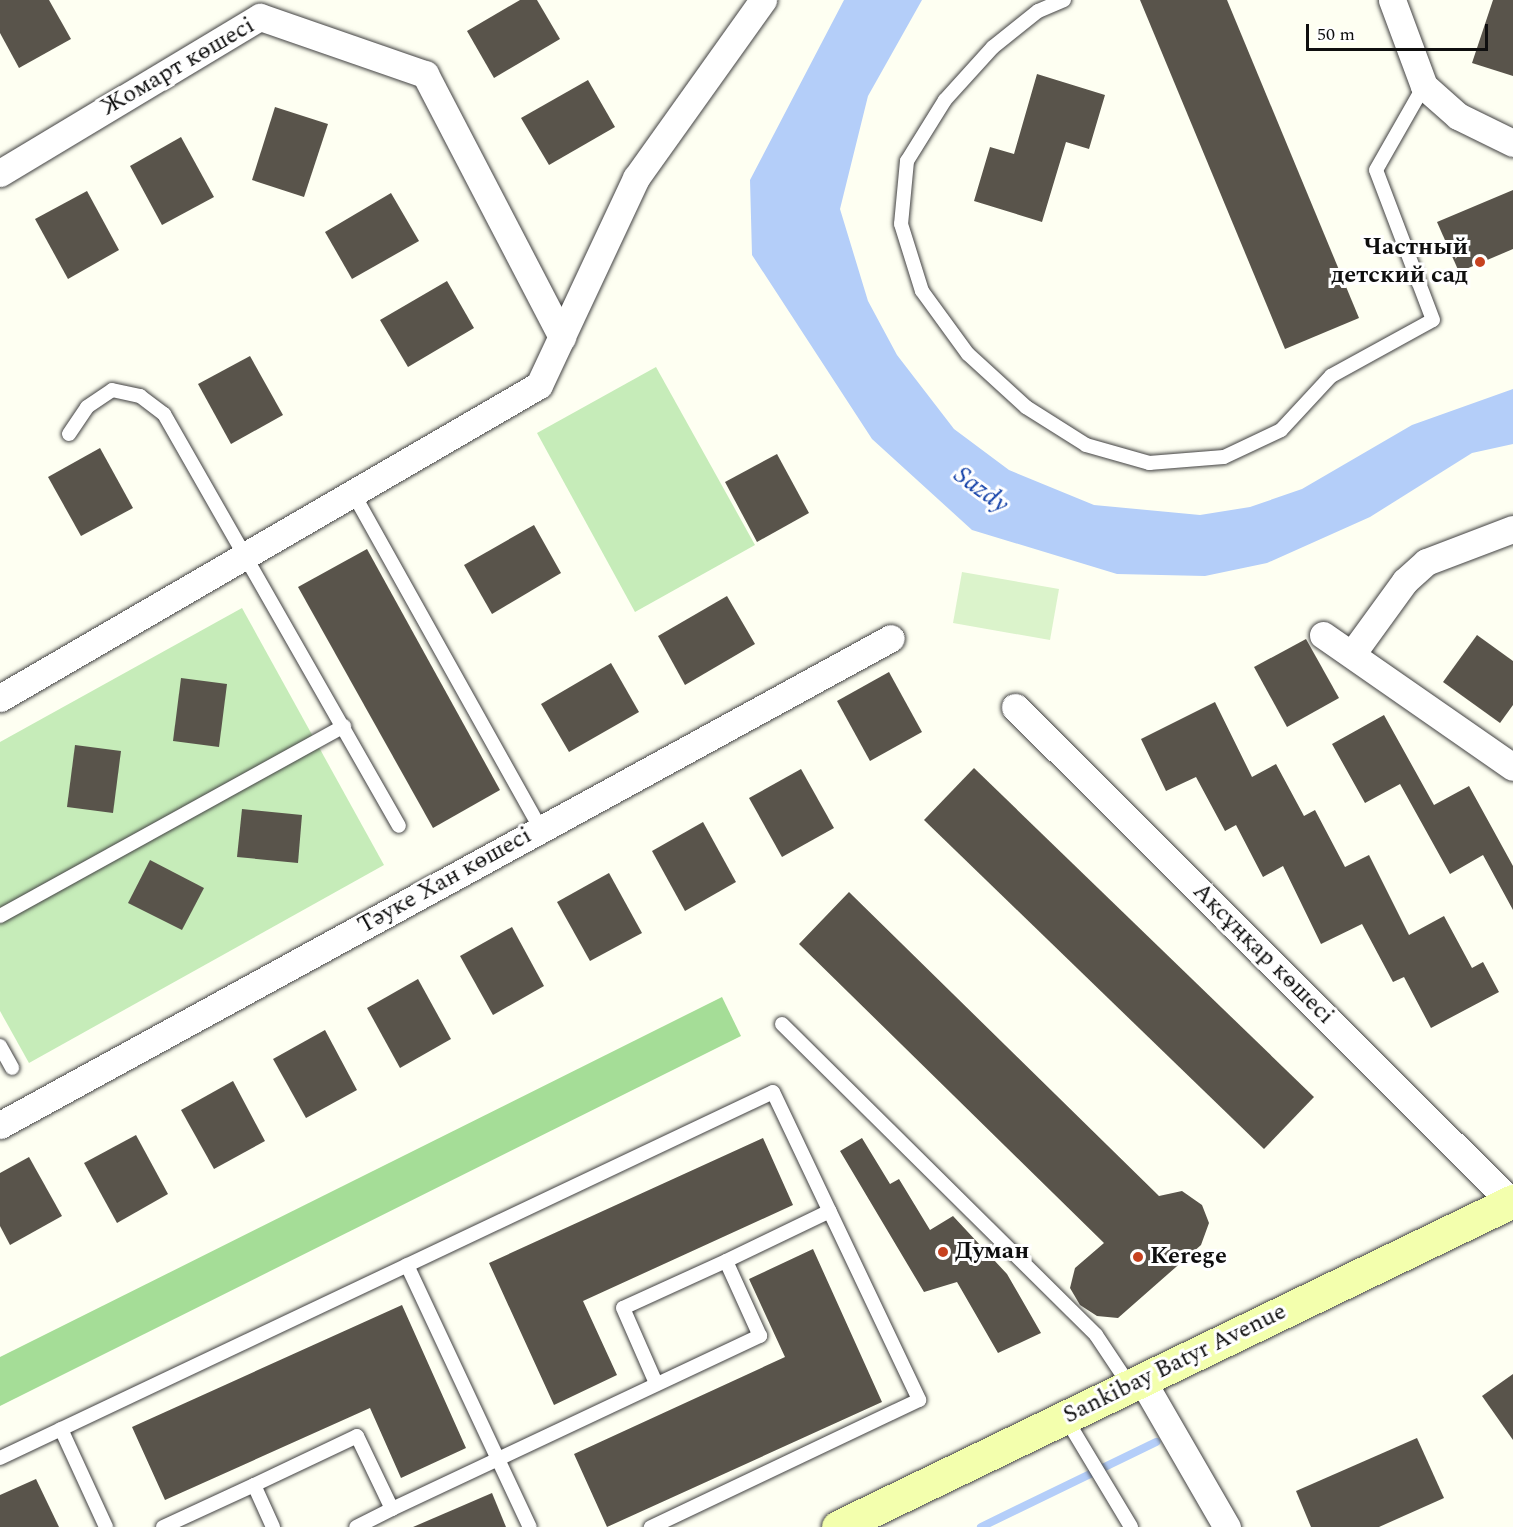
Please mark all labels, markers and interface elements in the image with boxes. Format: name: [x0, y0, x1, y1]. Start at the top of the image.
street label: Жомарт көшесі: [96, 11, 260, 123]
scale bar: [1309, 12, 1490, 50]
text: 50 m: [1317, 21, 1355, 48]
place label: Частный детский сад: [1331, 234, 1468, 290]
marker: Частный детский сад: [1473, 255, 1487, 269]
water label: Sazdy: [947, 460, 1015, 520]
street label: Тәуке Хан көшесі: [353, 821, 537, 941]
street label: Ақсұңқар көшесі: [1186, 877, 1340, 1031]
place label: Думан: [955, 1238, 1029, 1266]
place label: Kerege: [1150, 1243, 1227, 1271]
marker: Думан: [936, 1245, 950, 1259]
marker: Kerege: [1131, 1250, 1145, 1264]
street label: Sankibay Batyr Avenue: [1059, 1298, 1291, 1430]

